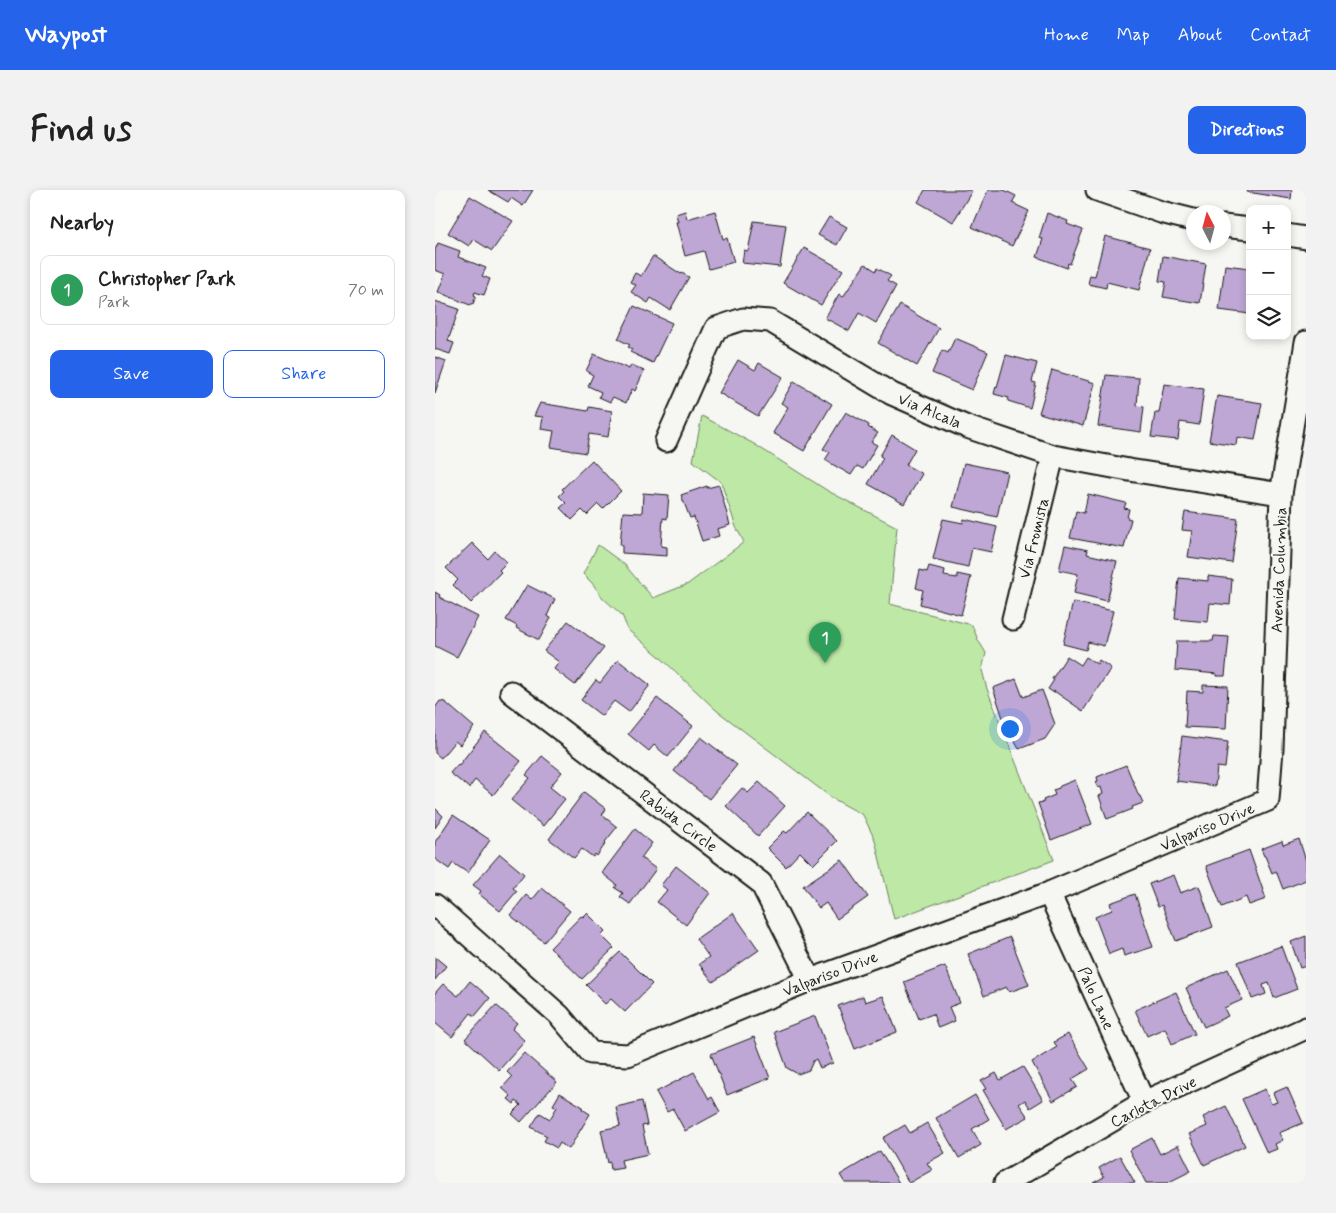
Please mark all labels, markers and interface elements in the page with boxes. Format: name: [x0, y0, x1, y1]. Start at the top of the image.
text: Waypost: [25, 20, 107, 51]
text: Home: [1044, 23, 1089, 47]
text: Map: [1117, 23, 1150, 47]
text: About: [1178, 23, 1222, 47]
text: Contact: [1250, 23, 1311, 47]
button: Directions: [1188, 106, 1306, 154]
text: Find us: [30, 107, 132, 153]
north arrow: [1186, 205, 1231, 250]
map controls: [1246, 205, 1291, 340]
button: +: [1246, 205, 1291, 250]
text: Nearby: [50, 209, 114, 237]
button: −: [1246, 250, 1291, 295]
text: Christopher Park: [98, 267, 235, 292]
text: 1: [63, 280, 71, 301]
text: 70 m: [348, 280, 384, 301]
text: Park: [98, 292, 130, 313]
button: layers: [1246, 295, 1291, 340]
button: Save: [50, 350, 213, 398]
button: Share: [223, 350, 385, 398]
street label: Via Alcala: [894, 389, 965, 434]
street label: Via Fromista: [1014, 496, 1055, 581]
street label: Avenida Columbia: [1267, 507, 1292, 633]
pin: 1: [809, 622, 841, 663]
your location: [997, 716, 1023, 742]
street label: Rabida Circle: [635, 785, 721, 857]
street label: Valpariso Drive: [1157, 798, 1258, 857]
street label: Valpariso Drive: [780, 946, 882, 1002]
street label: Palo Lane: [1072, 964, 1119, 1034]
street label: Carlota Drive: [1107, 1072, 1200, 1133]

